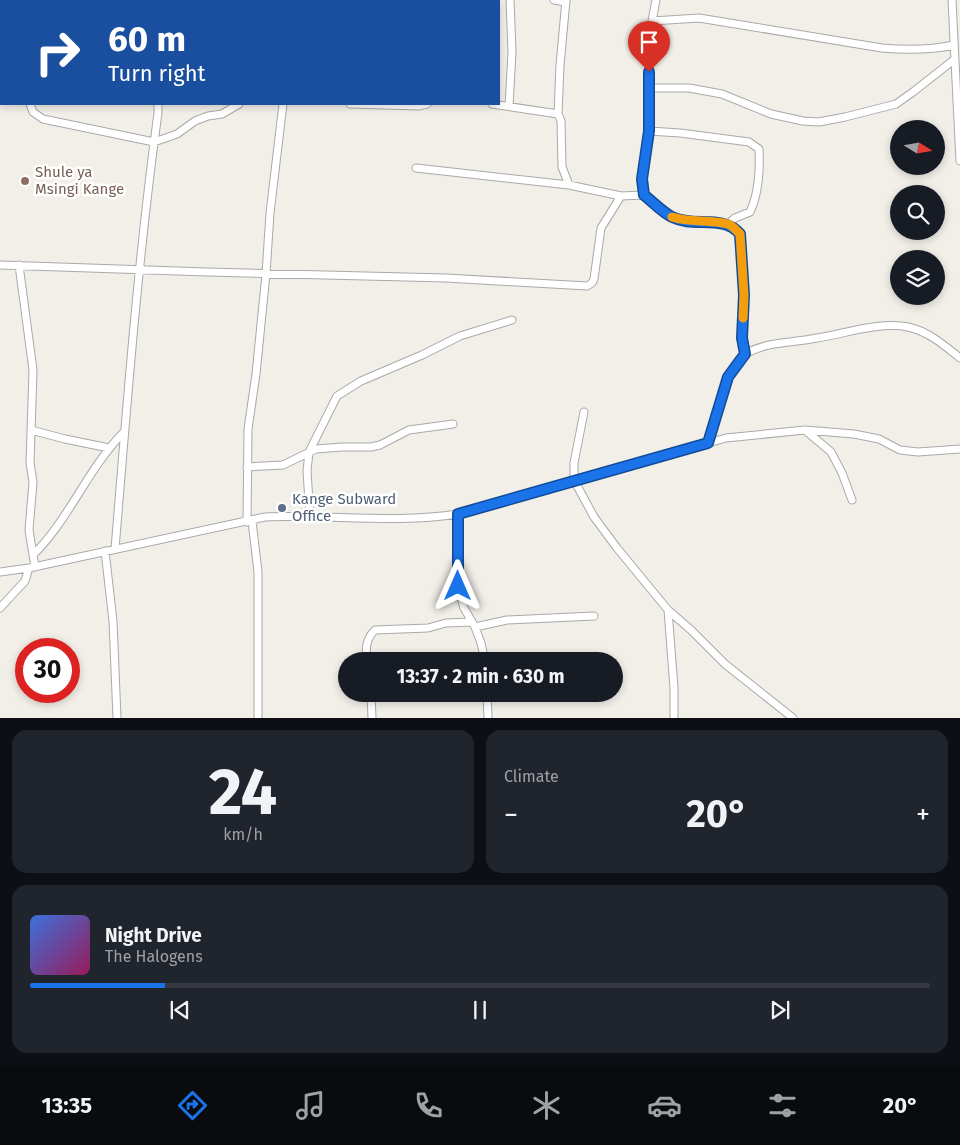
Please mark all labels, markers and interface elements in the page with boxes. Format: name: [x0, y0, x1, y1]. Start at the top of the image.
text: 60 m: [108, 18, 186, 60]
icon: right: [25, 20, 90, 85]
pin: [628, 21, 670, 72]
icon: arrive: [635, 28, 663, 56]
text: Turn right: [108, 60, 205, 87]
north arrow: [890, 120, 945, 175]
map controls: [890, 120, 945, 305]
place label: Shule ya Msingi Kange: [35, 163, 124, 198]
marker: Shule ya Msingi Kange: [19, 175, 31, 187]
button: search: [890, 185, 945, 240]
button: layers: [890, 250, 945, 305]
place label: Kange Subward Office: [292, 490, 396, 525]
marker: Kange Subward Office: [276, 502, 288, 514]
position arrow: [431, 559, 483, 611]
speed limit sign: 30: [15, 638, 80, 703]
text: 13:37 · 2 min · 630 m: [396, 665, 565, 688]
text: 24: [209, 753, 277, 831]
text: Climate: [504, 767, 559, 786]
text: 20°: [686, 791, 748, 837]
text: −: [504, 798, 518, 831]
text: +: [916, 798, 930, 831]
text: km/h: [223, 825, 263, 844]
text: Night Drive: [105, 924, 202, 947]
text: The Halogens: [105, 947, 203, 966]
icon: previous: [166, 996, 194, 1024]
icon: pause: [466, 996, 494, 1024]
icon: next: [766, 996, 794, 1024]
icon: directions: [175, 1088, 210, 1123]
icon: music: [293, 1088, 328, 1123]
icon: phone: [411, 1088, 446, 1123]
icon: climate: [529, 1088, 564, 1123]
icon: car: [647, 1088, 682, 1123]
icon: filters: [765, 1088, 800, 1123]
text: 13:35: [41, 1092, 92, 1119]
text: 20°: [883, 1092, 919, 1119]

